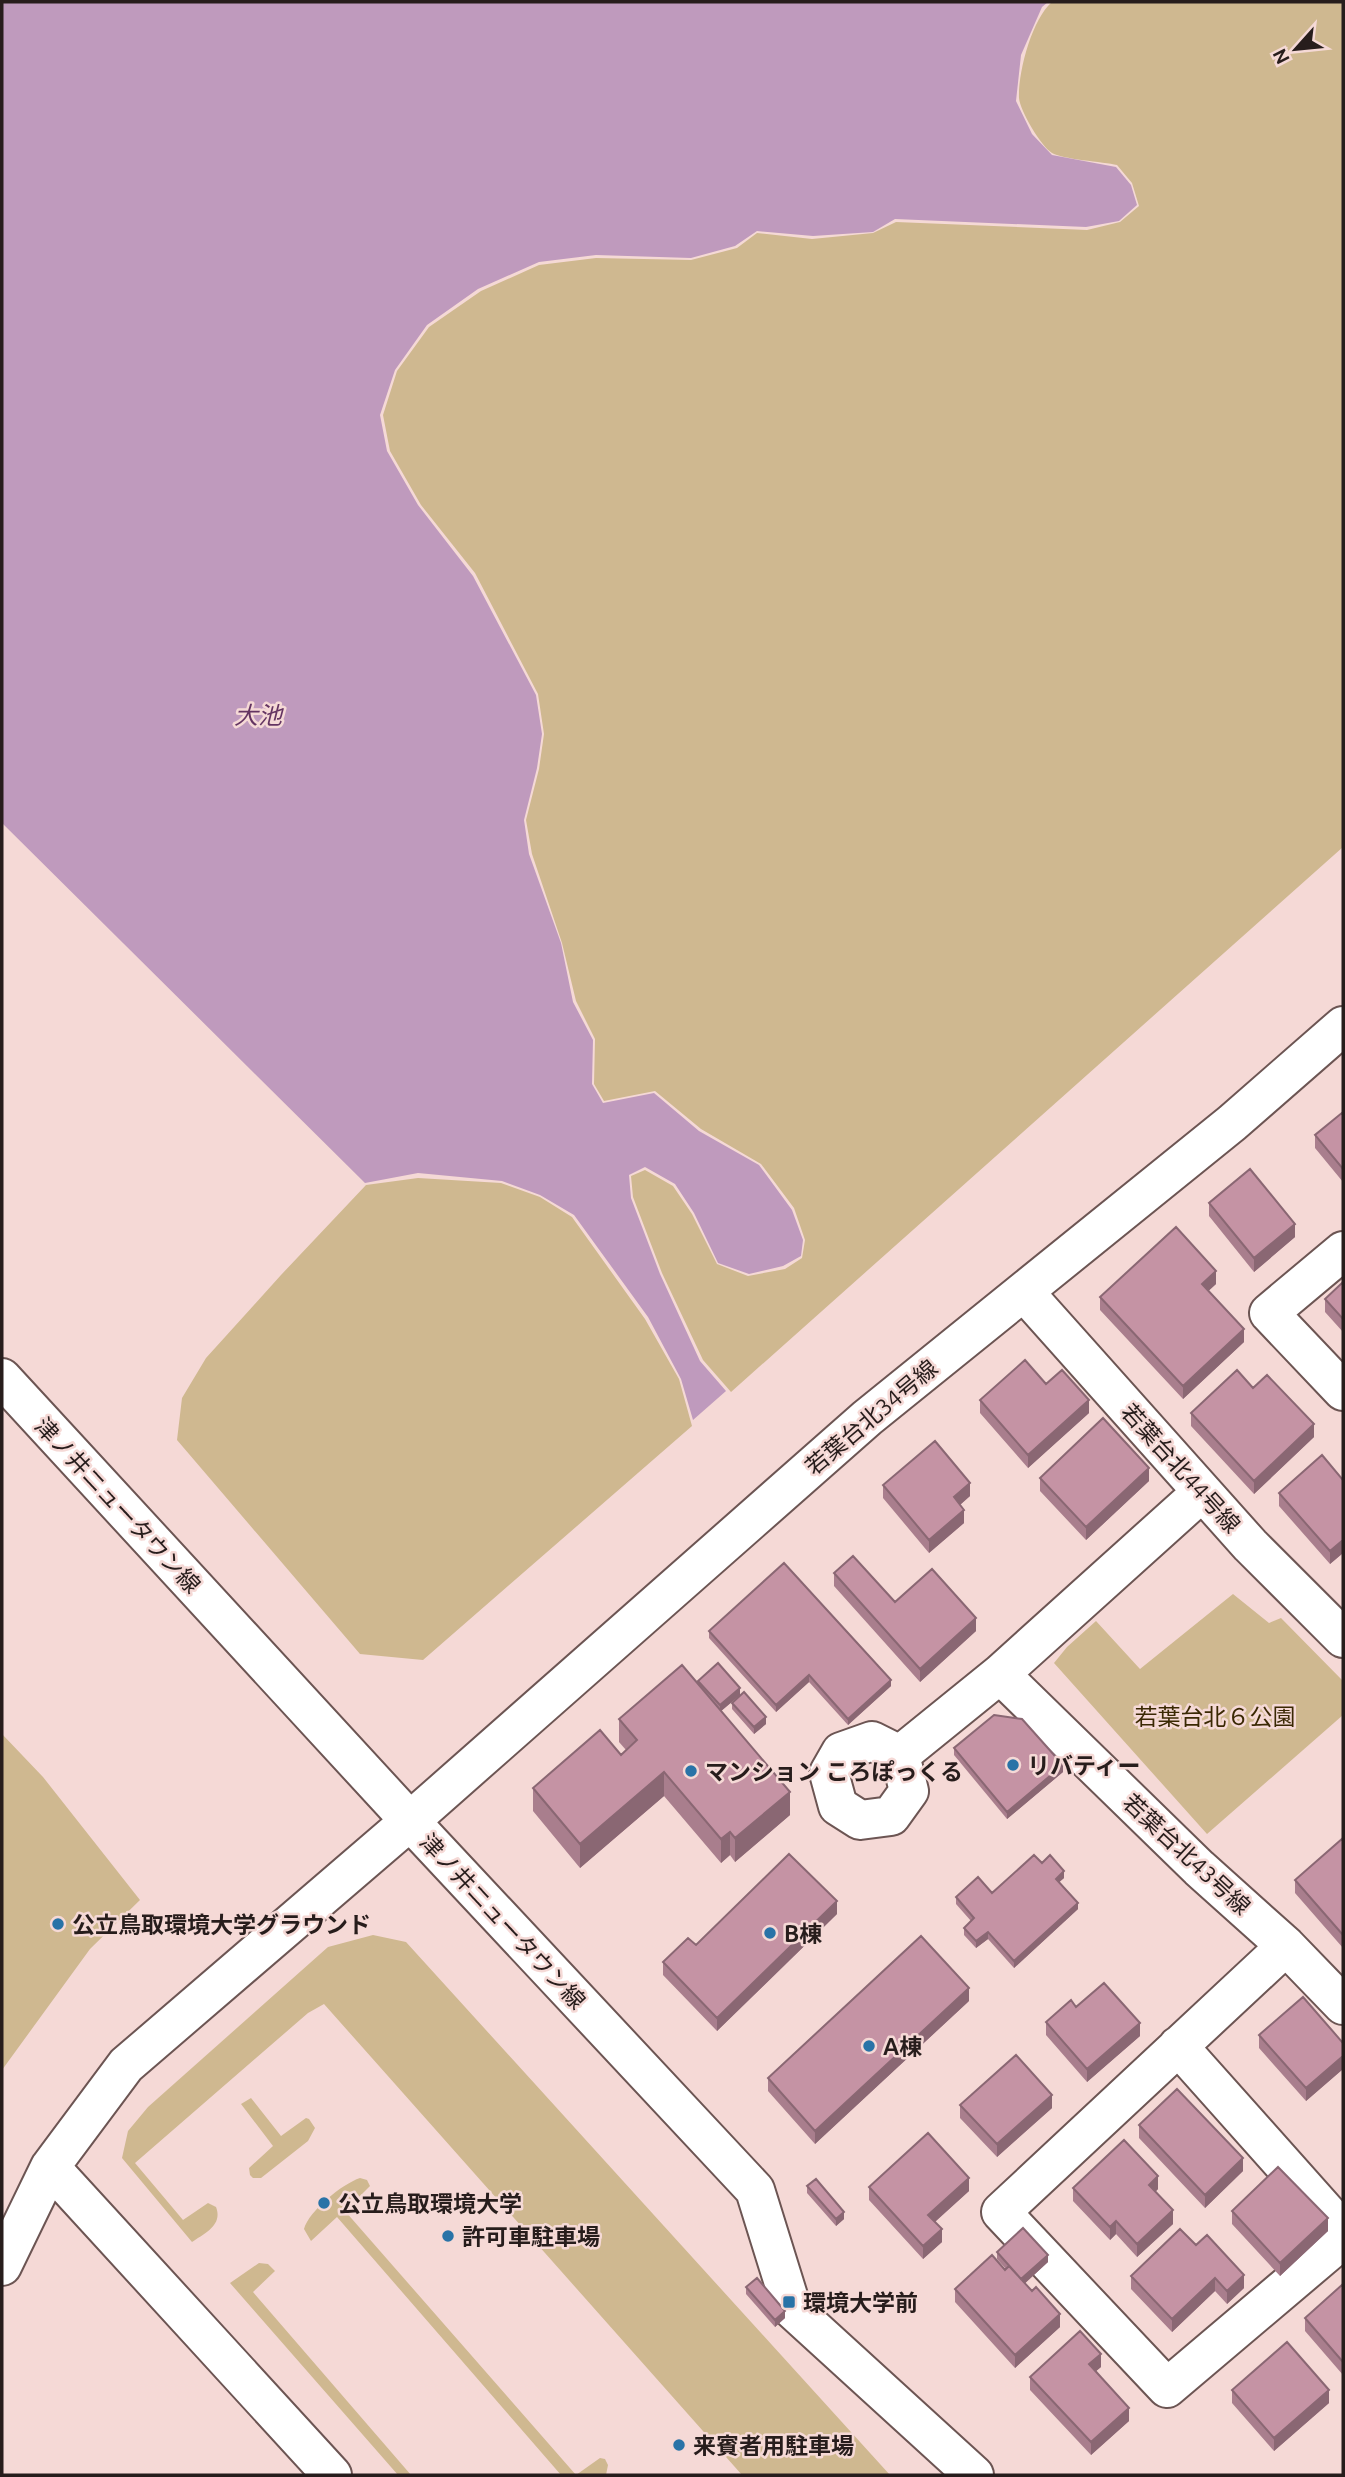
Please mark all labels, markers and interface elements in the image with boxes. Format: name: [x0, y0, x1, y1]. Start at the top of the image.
north arrow: [1261, 14, 1331, 84]
text: N: [1268, 45, 1294, 68]
water label: 大池: [234, 702, 284, 729]
street label: 若葉台北34号線: [800, 1355, 942, 1479]
street label: 若葉台北44号線: [1117, 1399, 1245, 1537]
street label: 津ノ井ニュータウン線: [30, 1412, 206, 1598]
park label: 若葉台北６公園: [1135, 1704, 1296, 1729]
place label: リバティー: [1027, 1753, 1141, 1778]
marker: リバティー: [1005, 1757, 1021, 1773]
place label: マンション ころぽっくる: [705, 1759, 963, 1784]
marker: マンション ころぽっくる: [683, 1763, 699, 1779]
street label: 若葉台北43号線: [1119, 1789, 1255, 1919]
street label: 津ノ井ニュータウン線: [415, 1828, 591, 2014]
place label: 公立鳥取環境大学グラウンド: [72, 1912, 371, 1937]
marker: 公立鳥取環境大学グラウンド: [50, 1916, 66, 1932]
place label: B棟: [784, 1921, 822, 1946]
marker: B棟: [762, 1925, 778, 1941]
place label: A棟: [883, 2034, 922, 2059]
marker: A棟: [861, 2038, 877, 2054]
place label: 公立鳥取環境大学: [338, 2191, 522, 2216]
marker: 公立鳥取環境大学: [316, 2195, 332, 2211]
place label: 許可車駐車場: [462, 2224, 600, 2249]
marker: 許可車駐車場: [440, 2228, 456, 2244]
place label: 環境大学前: [803, 2290, 918, 2315]
marker: 環境大学前: [781, 2294, 797, 2310]
place label: 来賓者用駐車場: [693, 2433, 854, 2458]
marker: 来賓者用駐車場: [671, 2437, 687, 2453]

